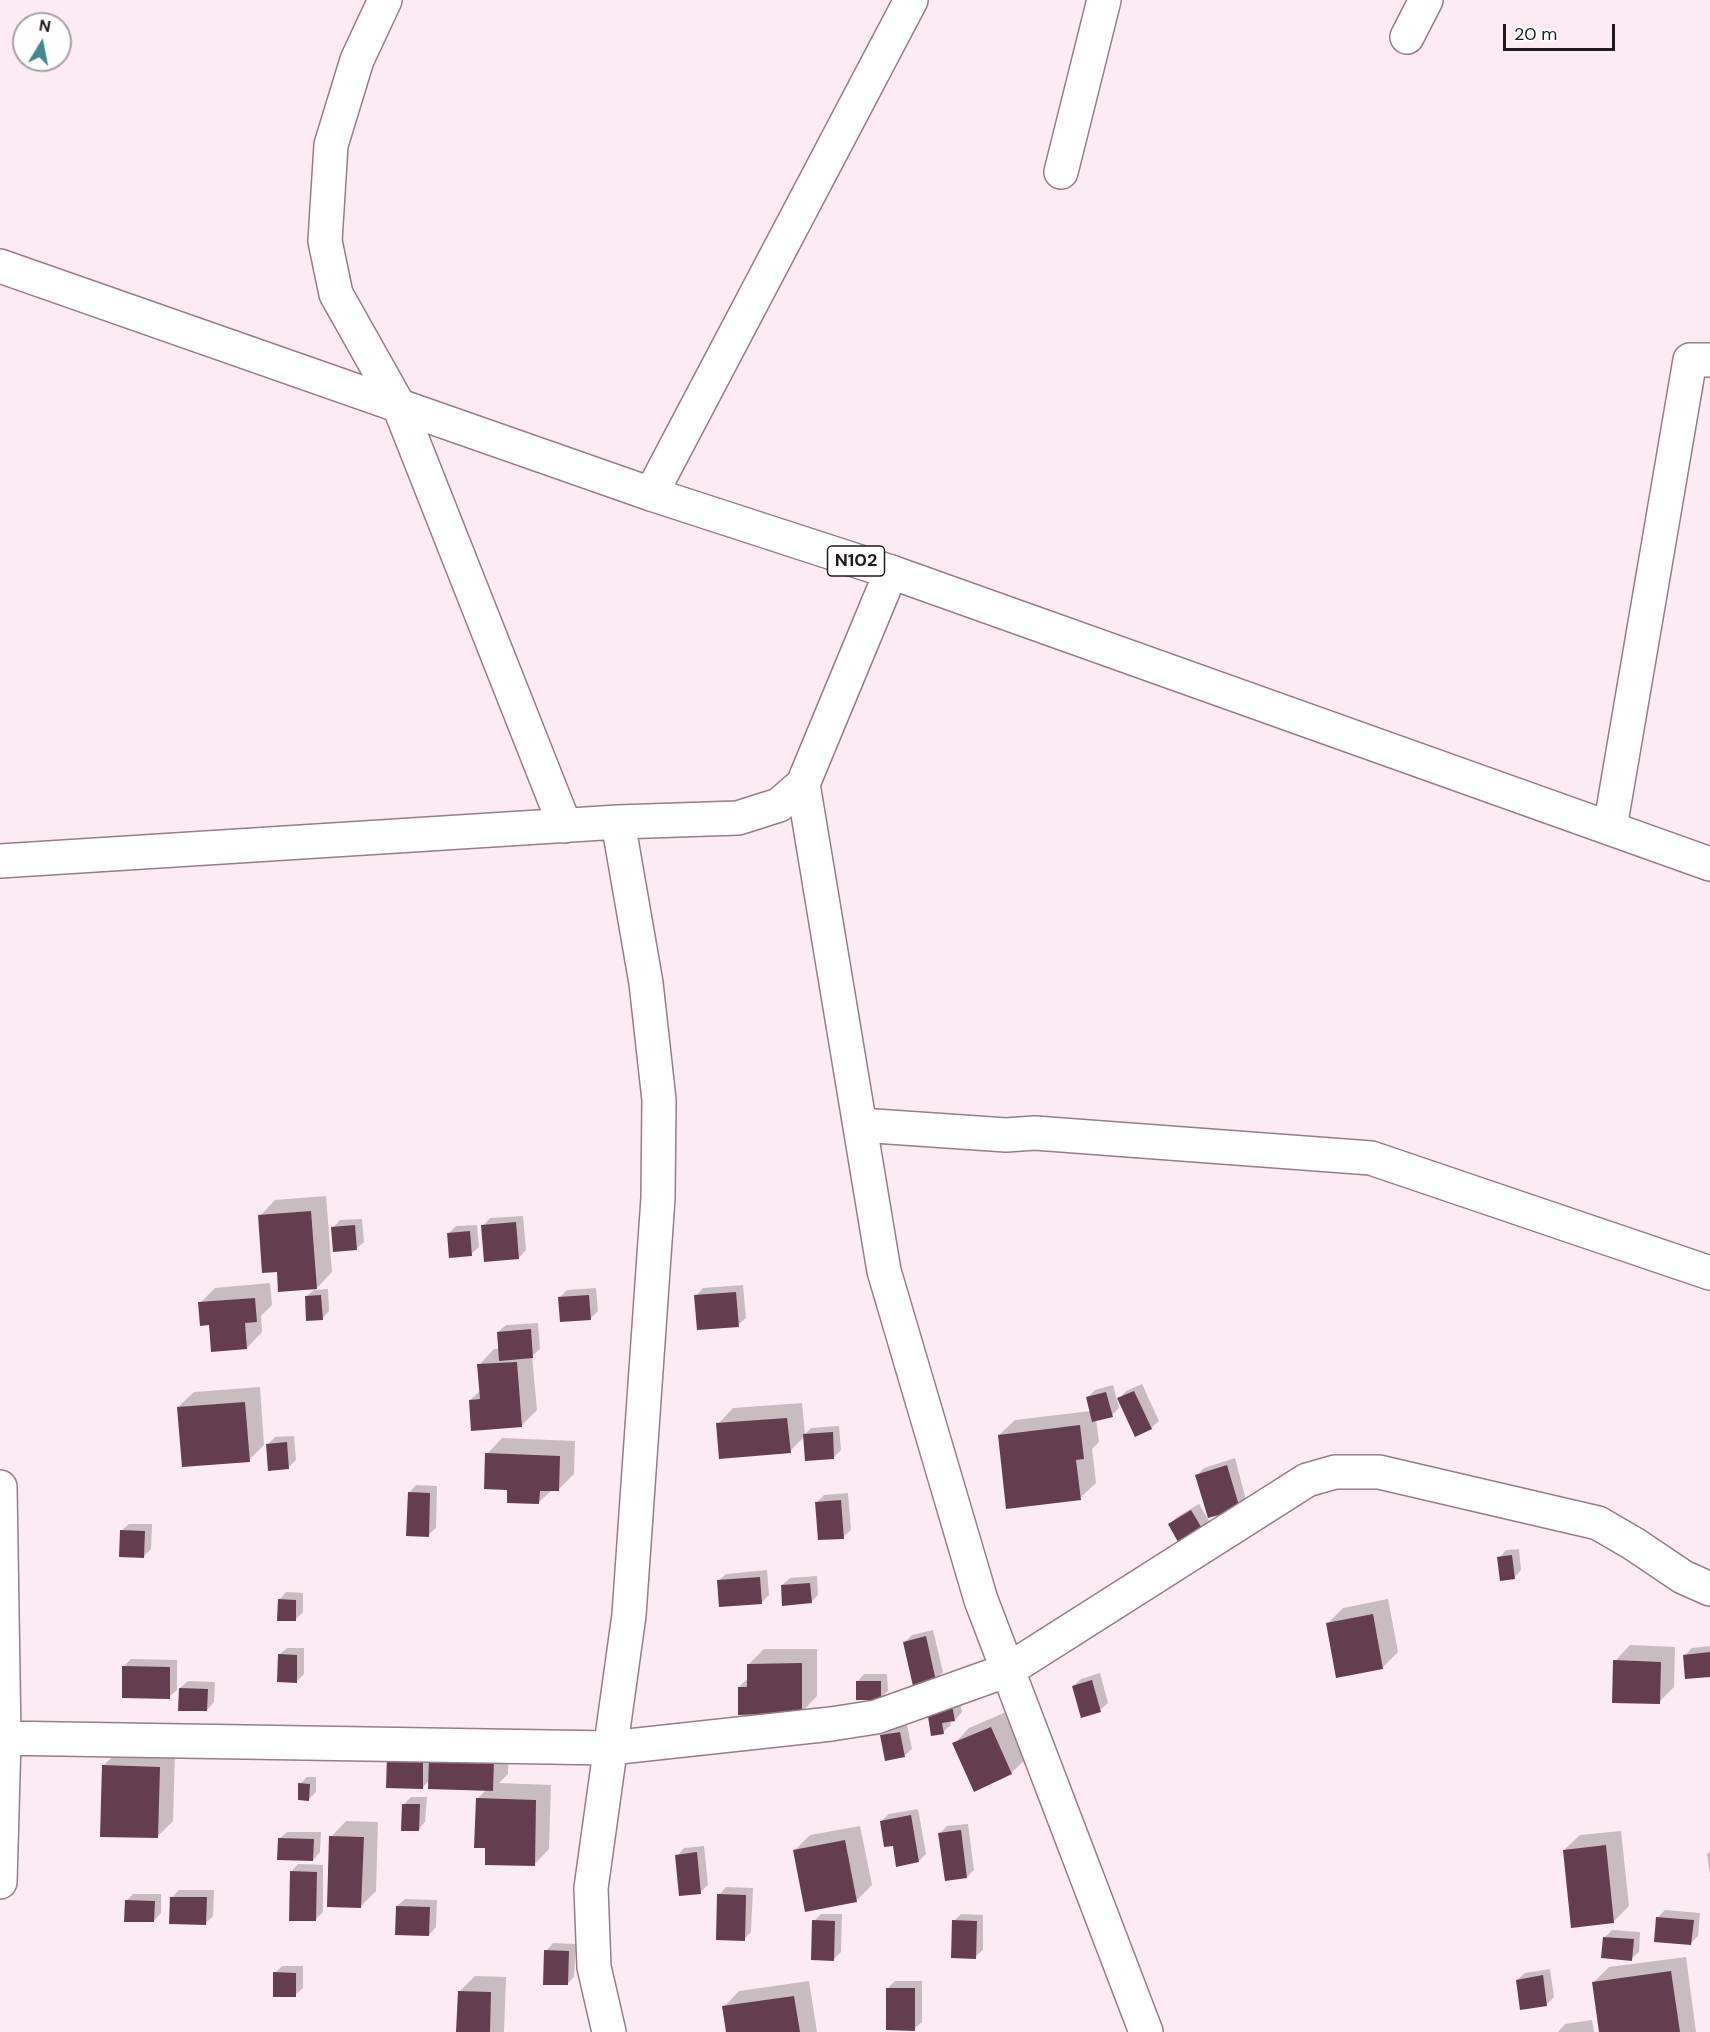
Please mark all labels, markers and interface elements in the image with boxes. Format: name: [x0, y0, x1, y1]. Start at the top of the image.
north arrow: [12, 12, 72, 72]
scale bar: [1506, 12, 1618, 50]
text: N: [37, 14, 52, 37]
text: 20 m: [1514, 22, 1557, 46]
road number: N102: [828, 546, 884, 576]

